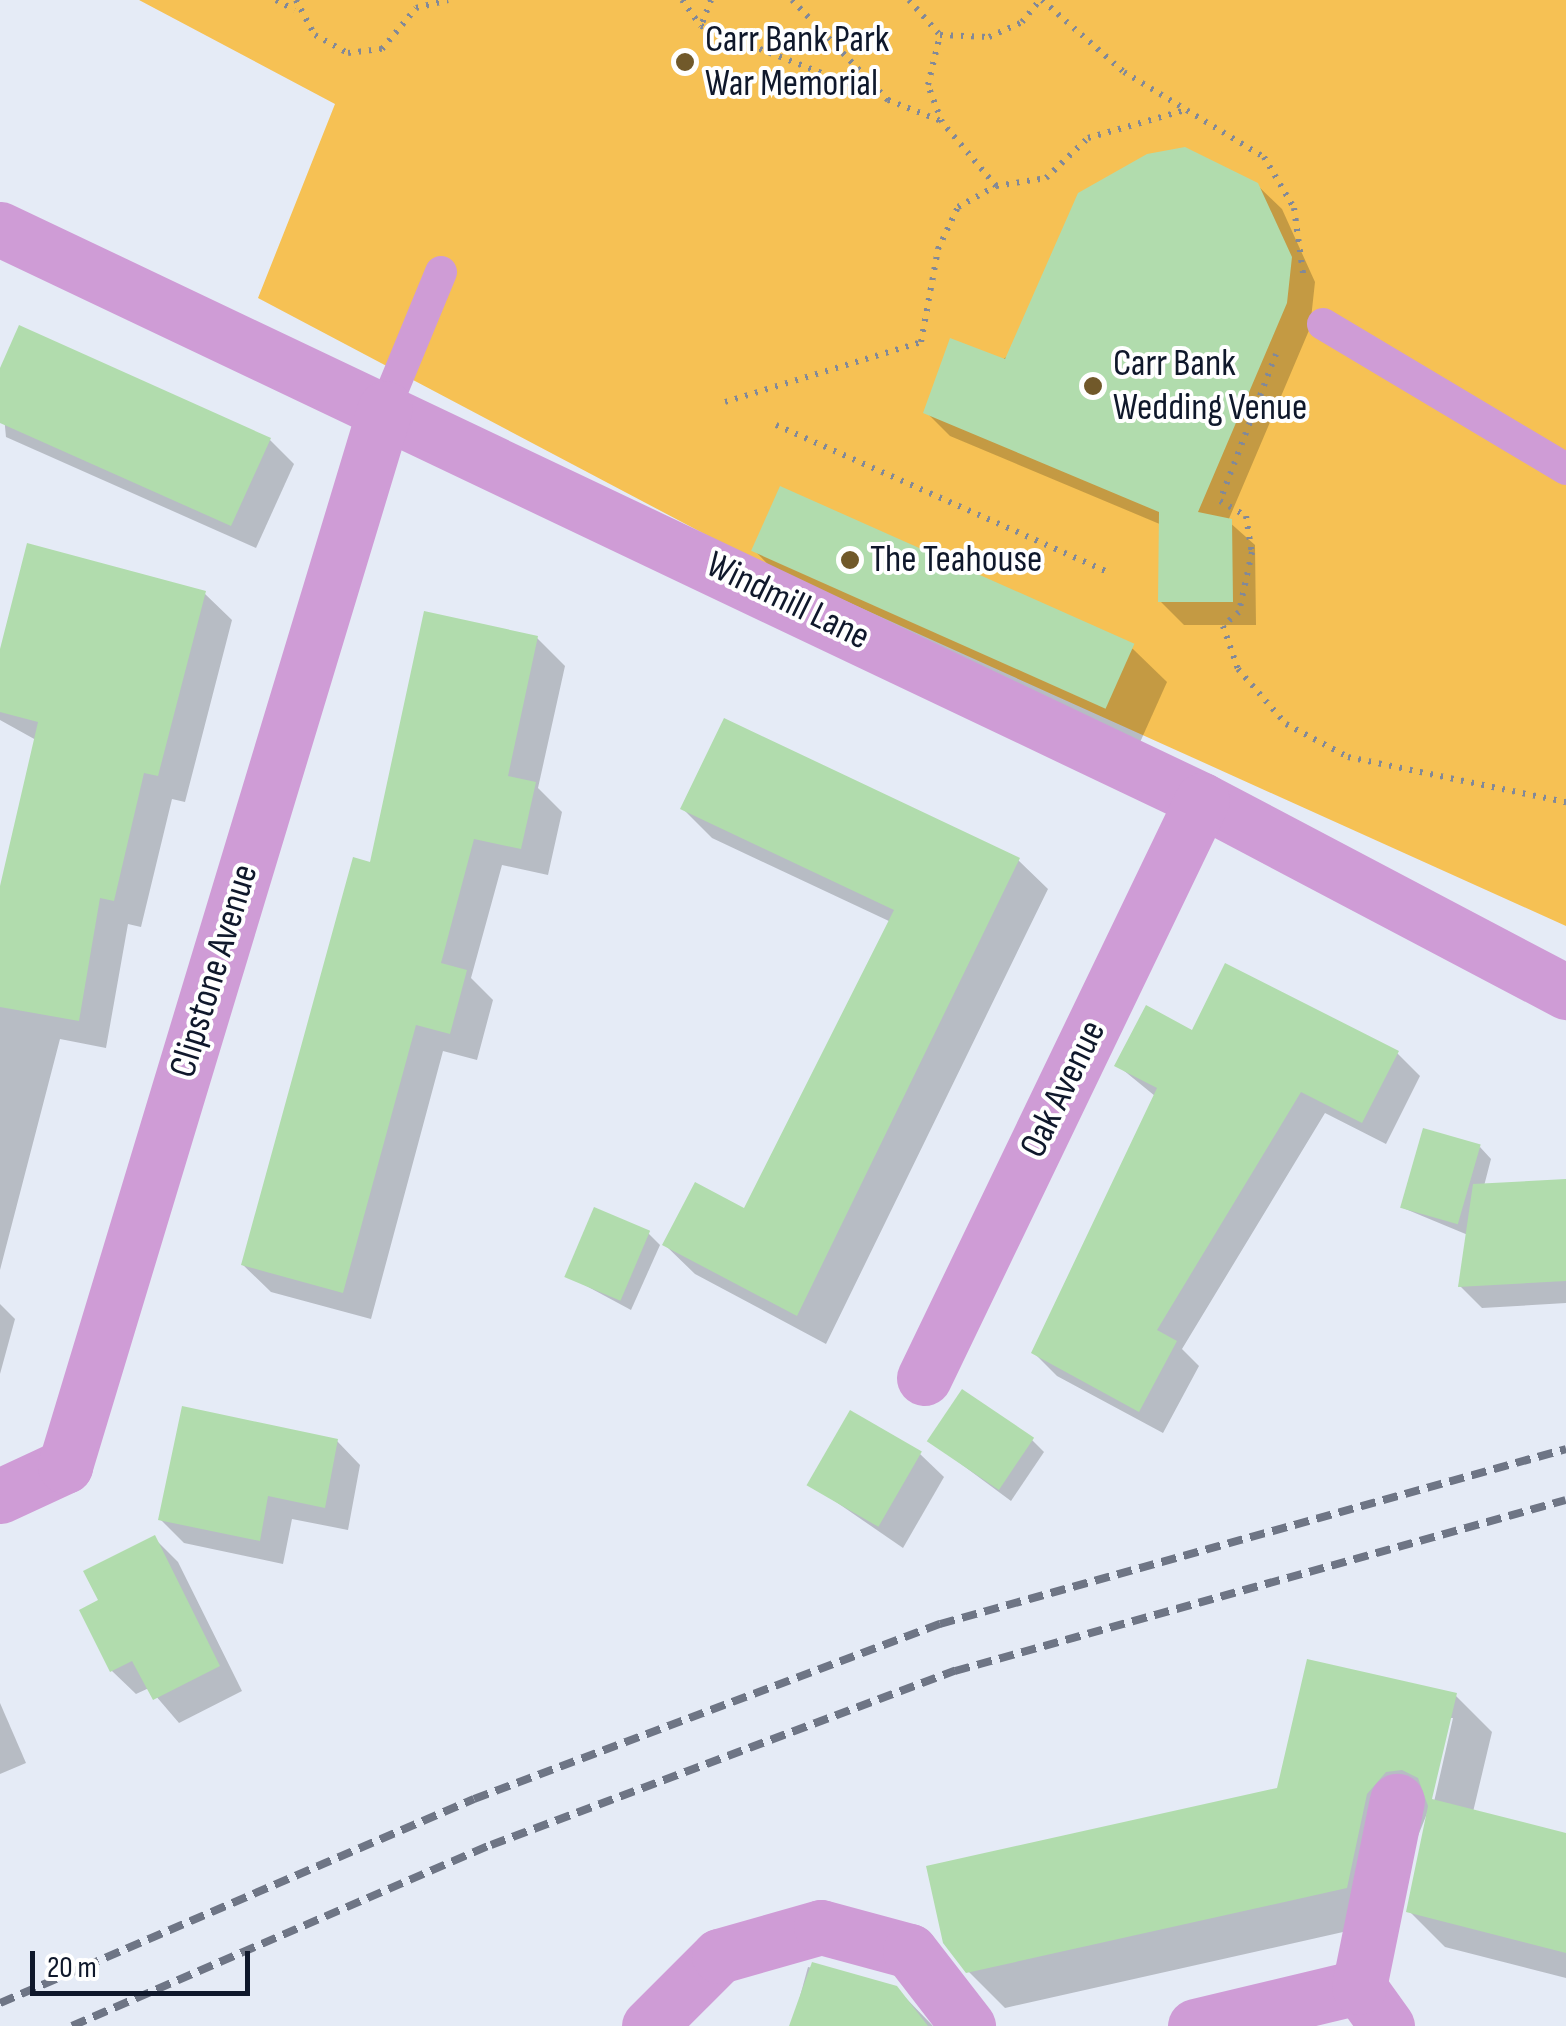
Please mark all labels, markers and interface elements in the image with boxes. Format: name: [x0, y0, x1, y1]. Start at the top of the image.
place label: Carr Bank Park War Memorial: [705, 17, 889, 106]
marker: Carr Bank Park War Memorial: [674, 51, 696, 73]
place label: Carr Bank Wedding Venue: [1113, 341, 1307, 430]
marker: Carr Bank Wedding Venue: [1082, 375, 1104, 397]
place label: The Teahouse: [870, 537, 1042, 583]
street label: Windmill Lane: [699, 542, 877, 660]
marker: The Teahouse: [839, 549, 861, 571]
street label: Clipstone Avenue: [160, 859, 268, 1083]
street label: Oak Avenue: [1010, 1013, 1116, 1165]
scale bar: [35, 1931, 255, 1993]
text: 20 m: [47, 1950, 97, 1986]

